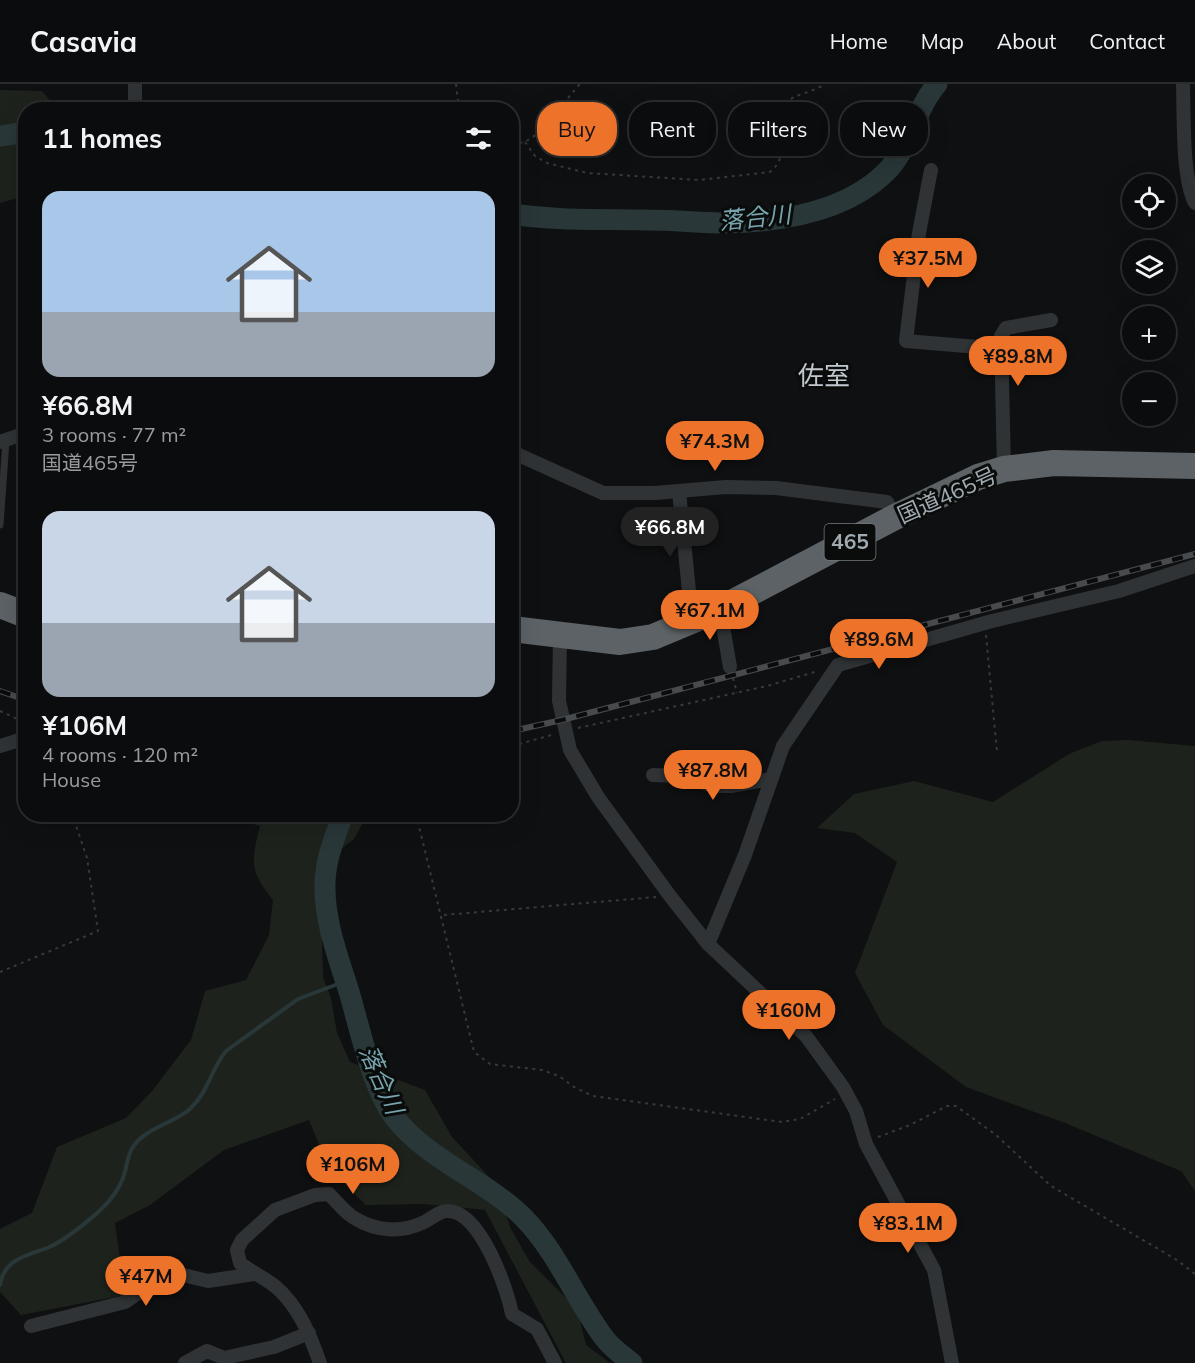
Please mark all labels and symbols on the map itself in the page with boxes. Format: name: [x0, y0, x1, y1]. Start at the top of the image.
water label: 落合川: [718, 198, 795, 236]
pin: ¥37.5M: [879, 238, 977, 289]
pin: ¥89.8M: [969, 336, 1067, 387]
district label: 佐室: [798, 359, 850, 392]
pin: ¥74.3M: [666, 421, 764, 472]
street label: 国道465号: [893, 461, 1001, 529]
pin: ¥66.8M: [621, 507, 719, 558]
road number: 465: [824, 524, 876, 560]
pin: ¥67.1M: [661, 590, 759, 641]
pin: ¥89.6M: [830, 619, 928, 670]
pin: ¥87.8M: [664, 750, 762, 801]
pin: ¥160M: [747, 990, 831, 1041]
water label: 落合川: [354, 1041, 411, 1121]
pin: ¥106M: [311, 1144, 395, 1195]
pin: ¥83.1M: [859, 1203, 957, 1254]
pin: ¥47M: [110, 1256, 182, 1307]

